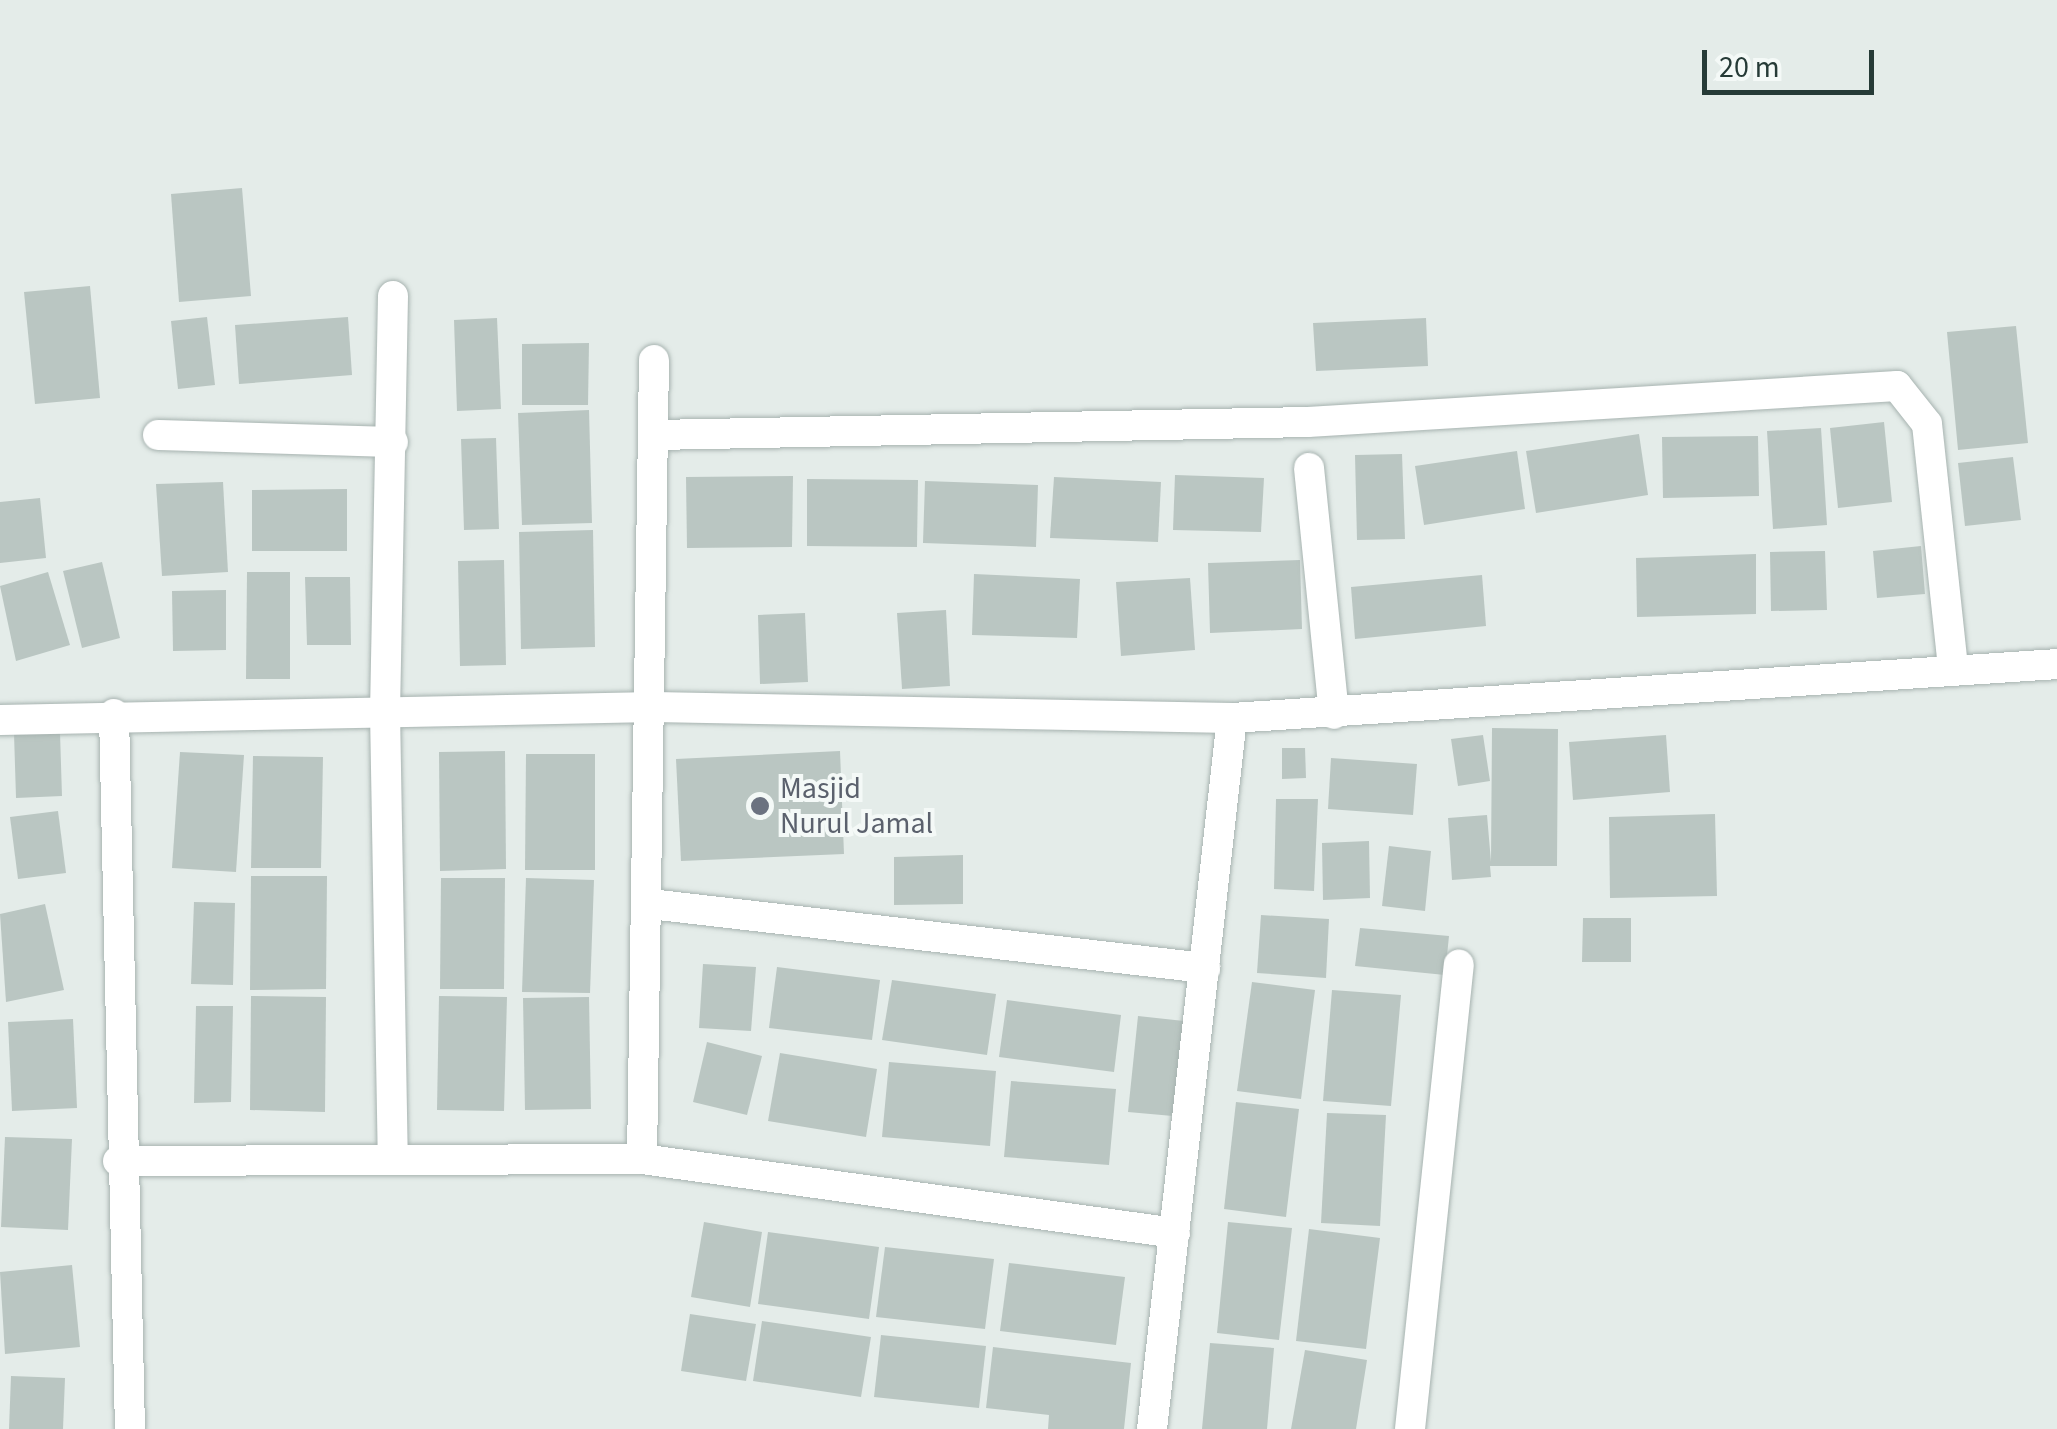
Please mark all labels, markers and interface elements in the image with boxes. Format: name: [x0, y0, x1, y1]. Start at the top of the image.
scale bar: [1707, 30, 1880, 92]
text: 20 m: [1719, 46, 1780, 89]
place label: Masjid Nurul Jamal: [780, 771, 933, 842]
marker: Masjid Nurul Jamal: [749, 795, 771, 817]

